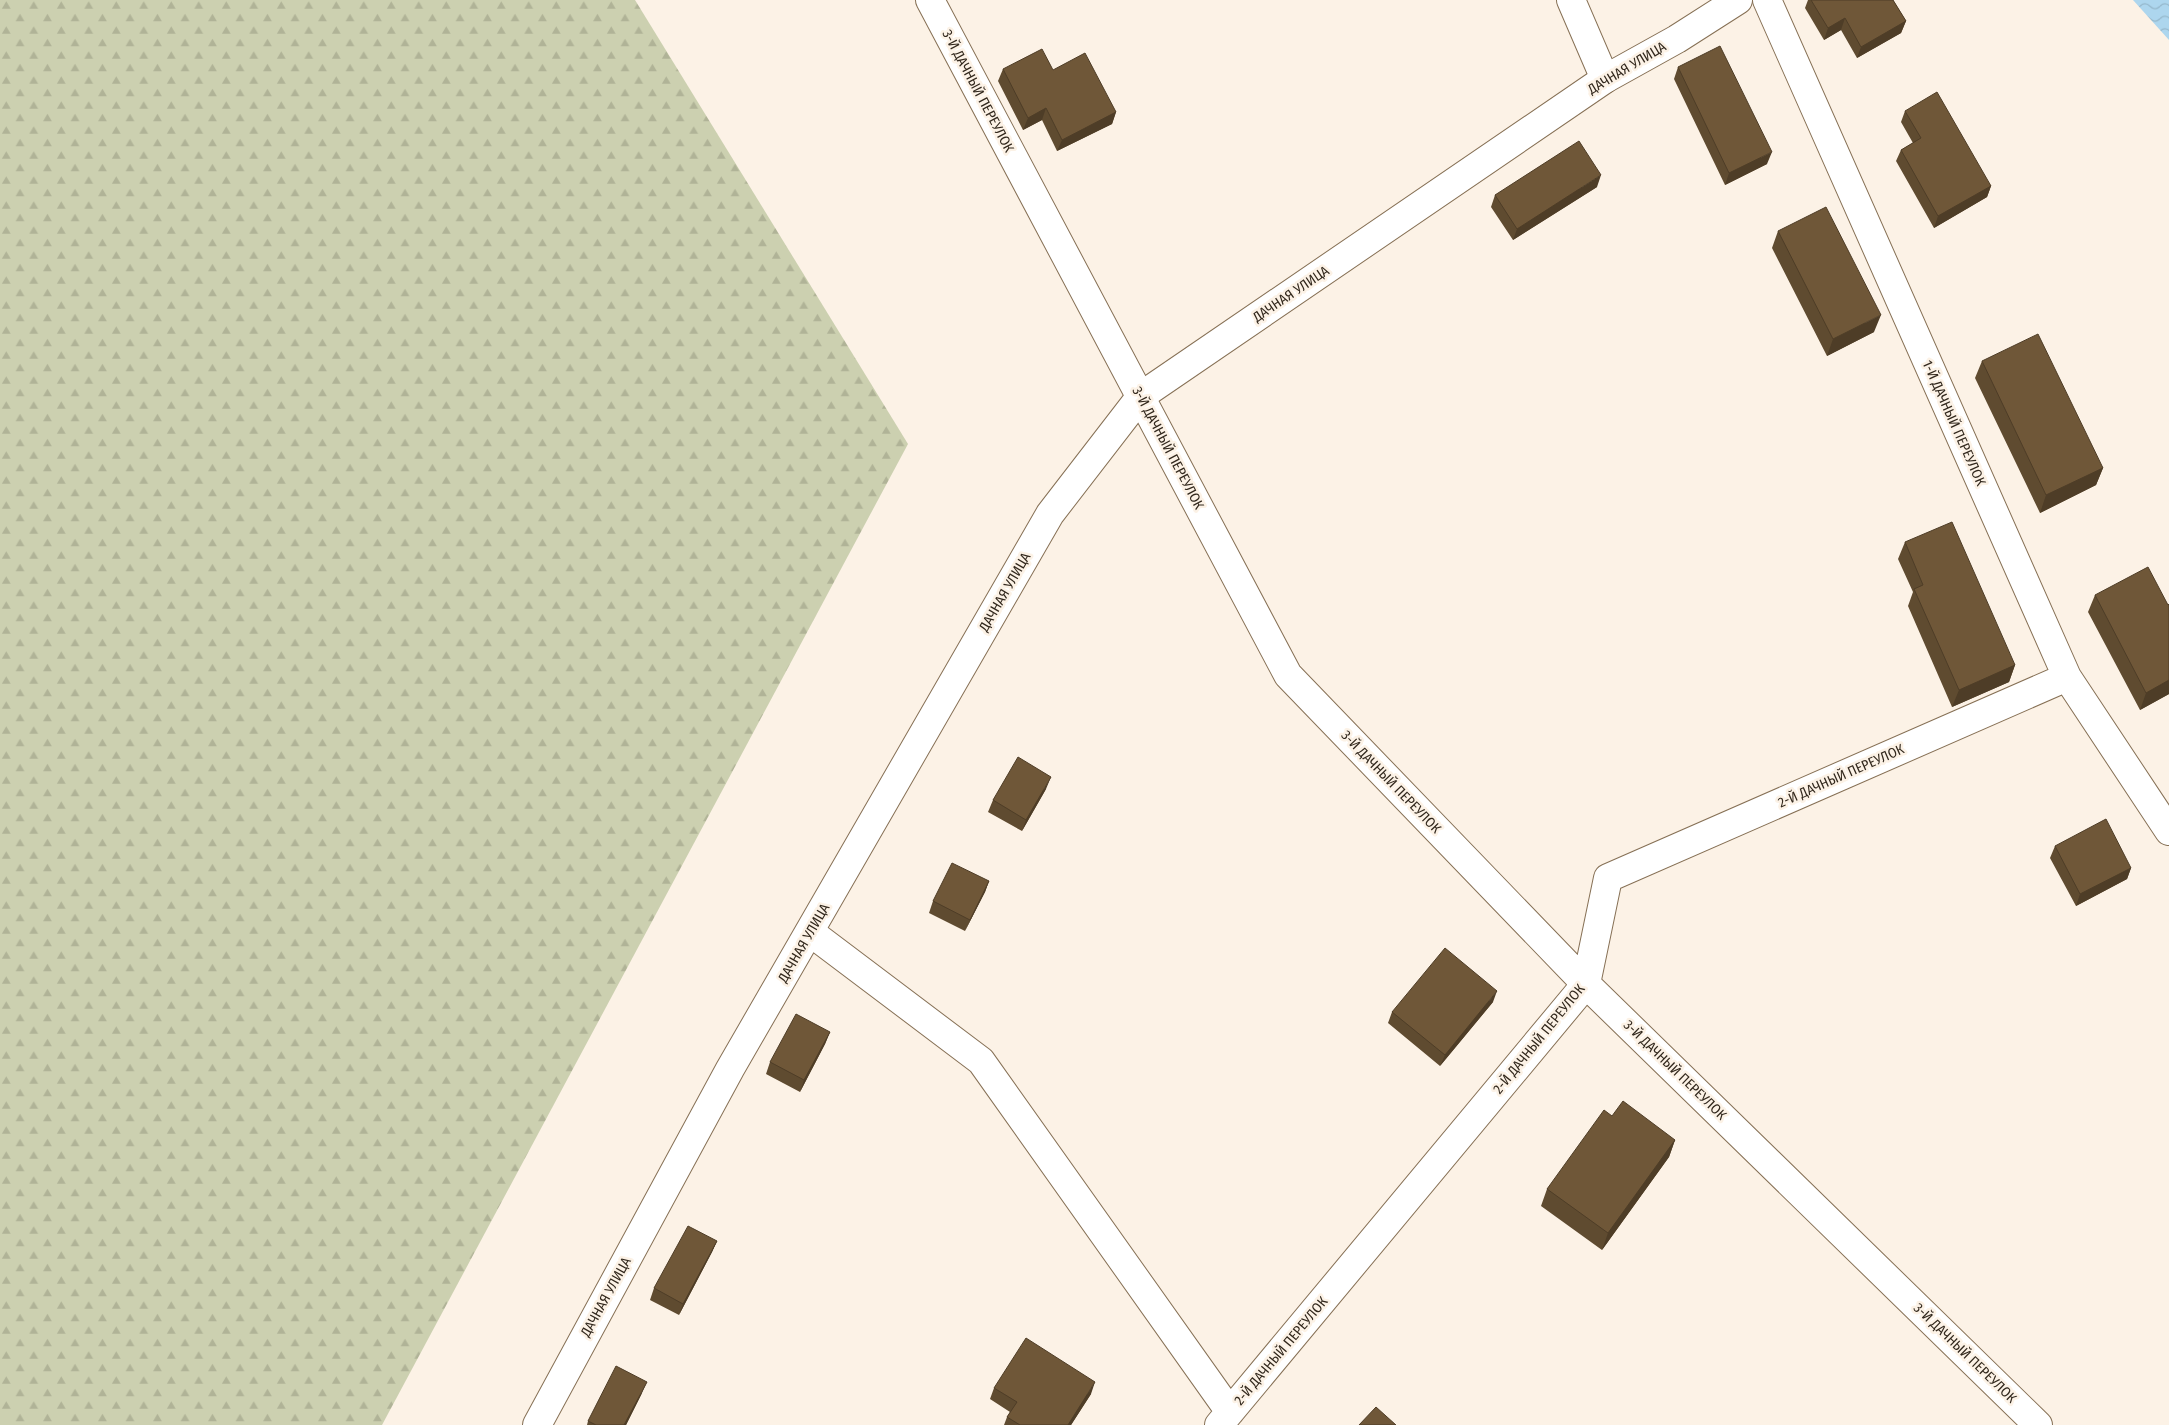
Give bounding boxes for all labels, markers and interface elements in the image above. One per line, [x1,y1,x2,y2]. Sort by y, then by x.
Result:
street label: 3-Й ДАЧНЫЙ ПЕРЕУЛОК [938,27,1018,156]
street label: ДАЧНАЯ УЛИЦА [1584,38,1670,99]
street label: ДАЧНАЯ УЛИЦА [1249,262,1333,326]
street label: 1-Й ДАЧНЫЙ ПЕРЕУЛОК [1919,358,1990,489]
street label: 3-Й ДАЧНЫЙ ПЕРЕУЛОК [1128,384,1208,513]
street label: ДАЧНАЯ УЛИЦА [975,549,1035,635]
street label: 3-Й ДАЧНЫЙ ПЕРЕУЛОК [1338,727,1445,837]
street label: 2-Й ДАЧНЫЙ ПЕРЕУЛОК [1775,740,1907,811]
street label: ДАЧНАЯ УЛИЦА [774,900,834,986]
street label: 2-Й ДАЧНЫЙ ПЕРЕУЛОК [1490,980,1589,1097]
street label: 3-Й ДАЧНЫЙ ПЕРЕУЛОК [1620,1017,1730,1124]
street label: ДАЧНАЯ УЛИЦА [577,1254,635,1341]
street label: 2-Й ДАЧНЫЙ ПЕРЕУЛОК [1231,1293,1332,1409]
street label: 3-Й ДАЧНЫЙ ПЕРЕУЛОК [1910,1300,2020,1407]

